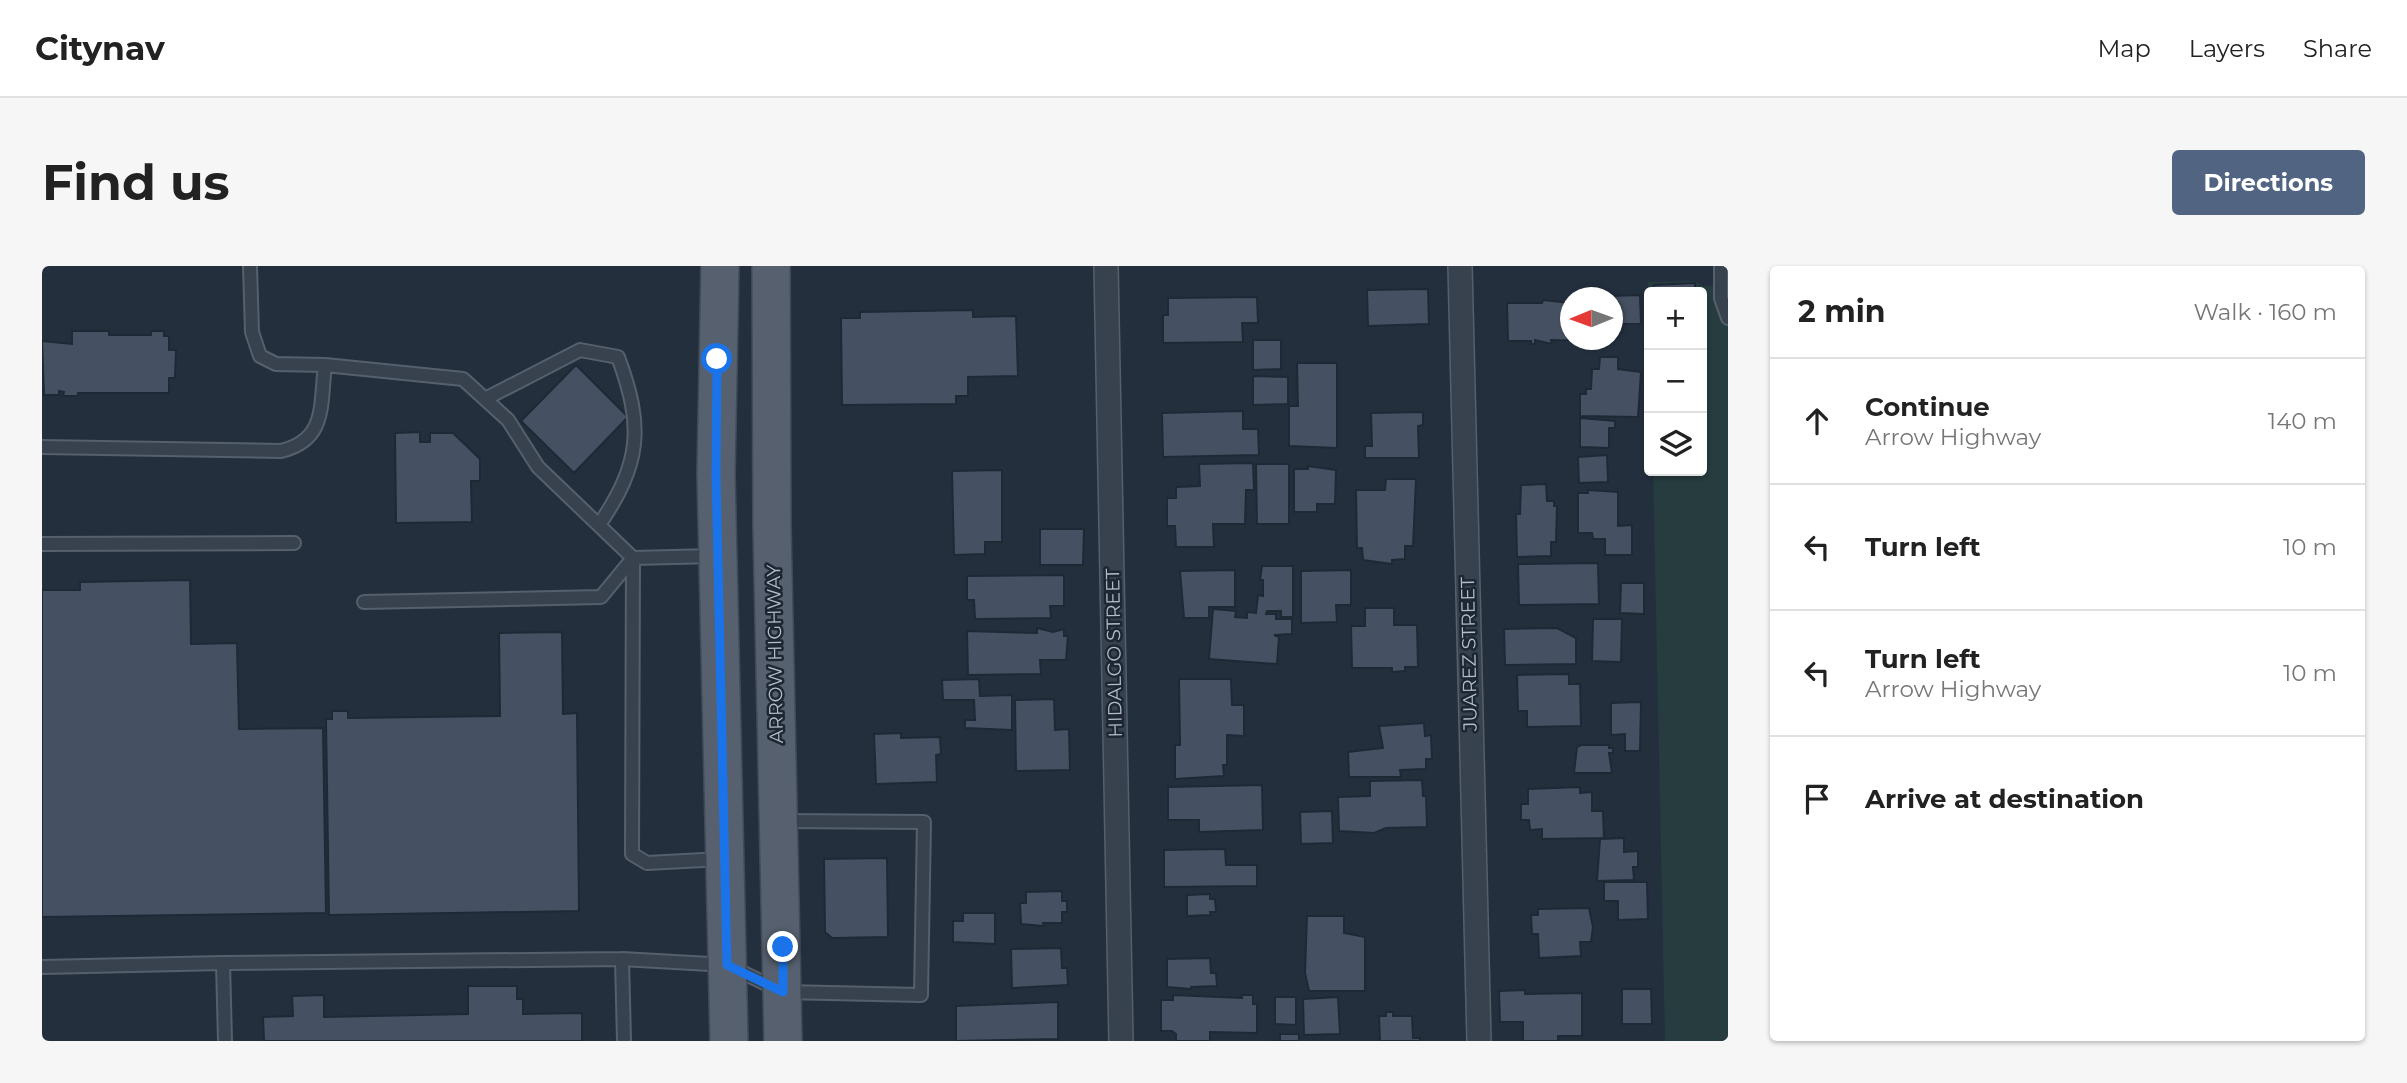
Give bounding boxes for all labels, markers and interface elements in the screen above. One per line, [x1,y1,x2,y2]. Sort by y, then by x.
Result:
text: Citynav [35,28,165,68]
text: Map [2097,34,2151,63]
text: Layers [2189,34,2265,63]
text: Share [2303,34,2372,63]
button: Directions [2172,150,2365,215]
text: Find us [42,153,230,212]
north arrow [1560,287,1623,350]
map controls [1644,287,1707,476]
button: + [1644,287,1707,350]
text: 2 min [1798,293,1885,330]
text: Walk · 160 m [2193,298,2337,326]
route start [701,343,732,374]
button: − [1644,350,1707,413]
text: Continue [1865,391,1990,423]
icon: ahead [1798,402,1836,440]
text: 140 m [2268,407,2337,435]
button: layers [1644,413,1707,476]
text: Arrow Highway [1865,423,2041,451]
icon: left [1798,528,1836,566]
text: Turn left [1865,531,1981,563]
text: 10 m [2283,533,2337,561]
street label: ARROW HIGHWAY [762,563,788,744]
street label: HIDALGO STREET [1101,568,1127,738]
street label: JUAREZ STREET [1456,577,1482,732]
text: Turn left [1865,643,1981,675]
icon: left [1798,654,1836,692]
text: 10 m [2283,659,2337,687]
text: Arrow Highway [1865,675,2041,703]
icon: arrive [1798,780,1836,818]
text: Arrive at destination [1865,783,2144,815]
route end [767,931,798,962]

